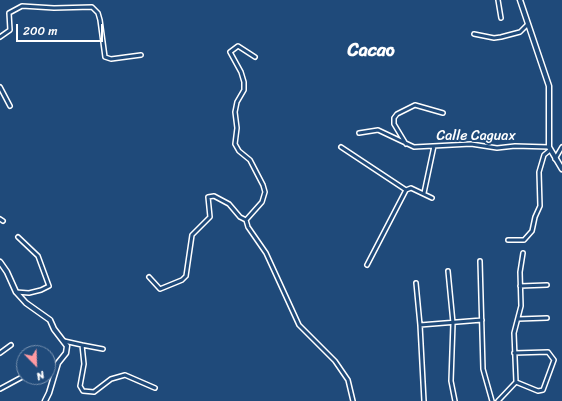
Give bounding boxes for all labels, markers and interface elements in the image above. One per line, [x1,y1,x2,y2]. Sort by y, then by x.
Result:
scale bar [18,16,105,42]
text: 200 m [23,20,57,42]
district label: Cacao [347,40,395,62]
street label: Calle Caguax [436,128,516,144]
north arrow [16,345,56,385]
text: N [33,365,48,386]

